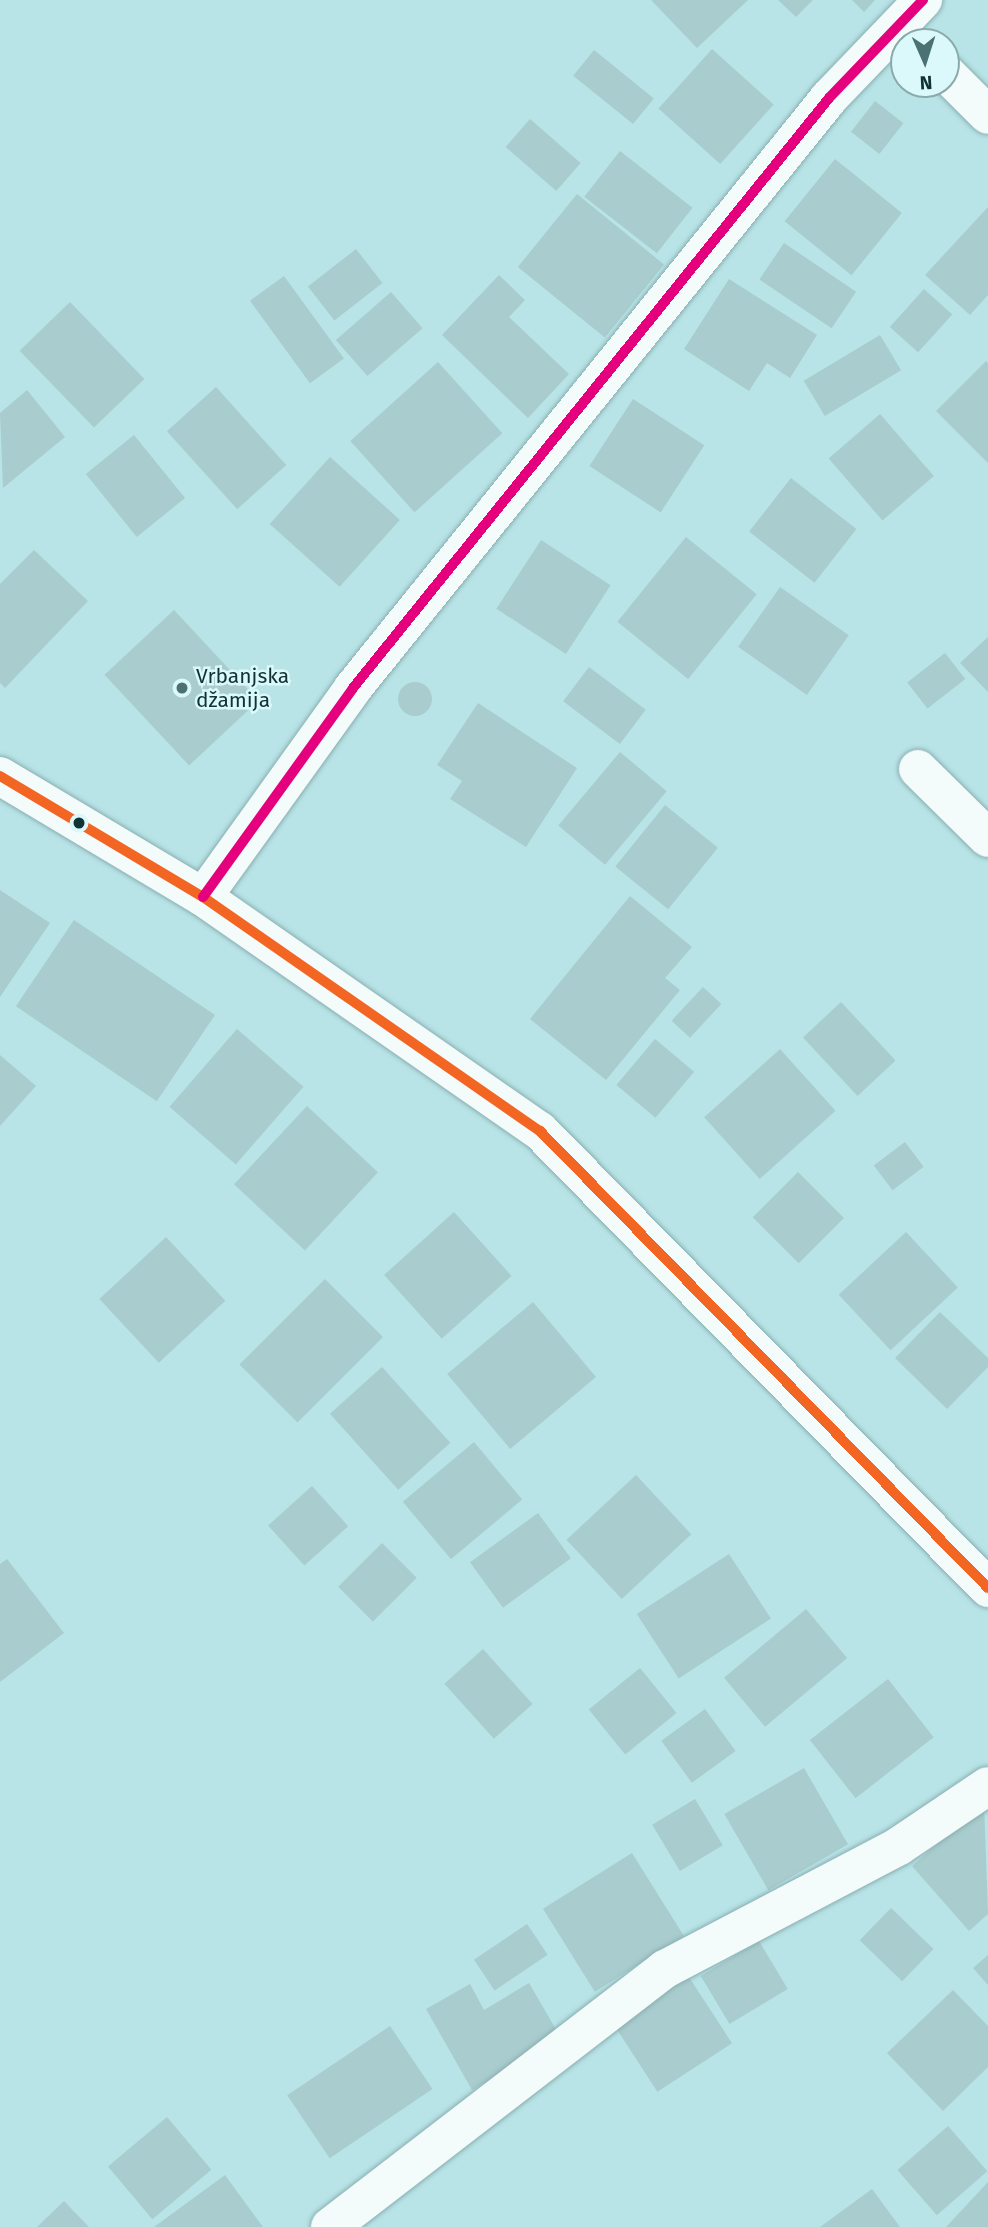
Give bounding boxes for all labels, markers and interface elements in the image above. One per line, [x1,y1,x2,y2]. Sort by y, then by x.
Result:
north arrow [890,28,960,98]
text: N [919,71,933,94]
place label: Vrbanjska džamija [196,663,289,713]
marker: Vrbanjska džamija [174,680,190,696]
unlabelled marker [72,816,86,830]

